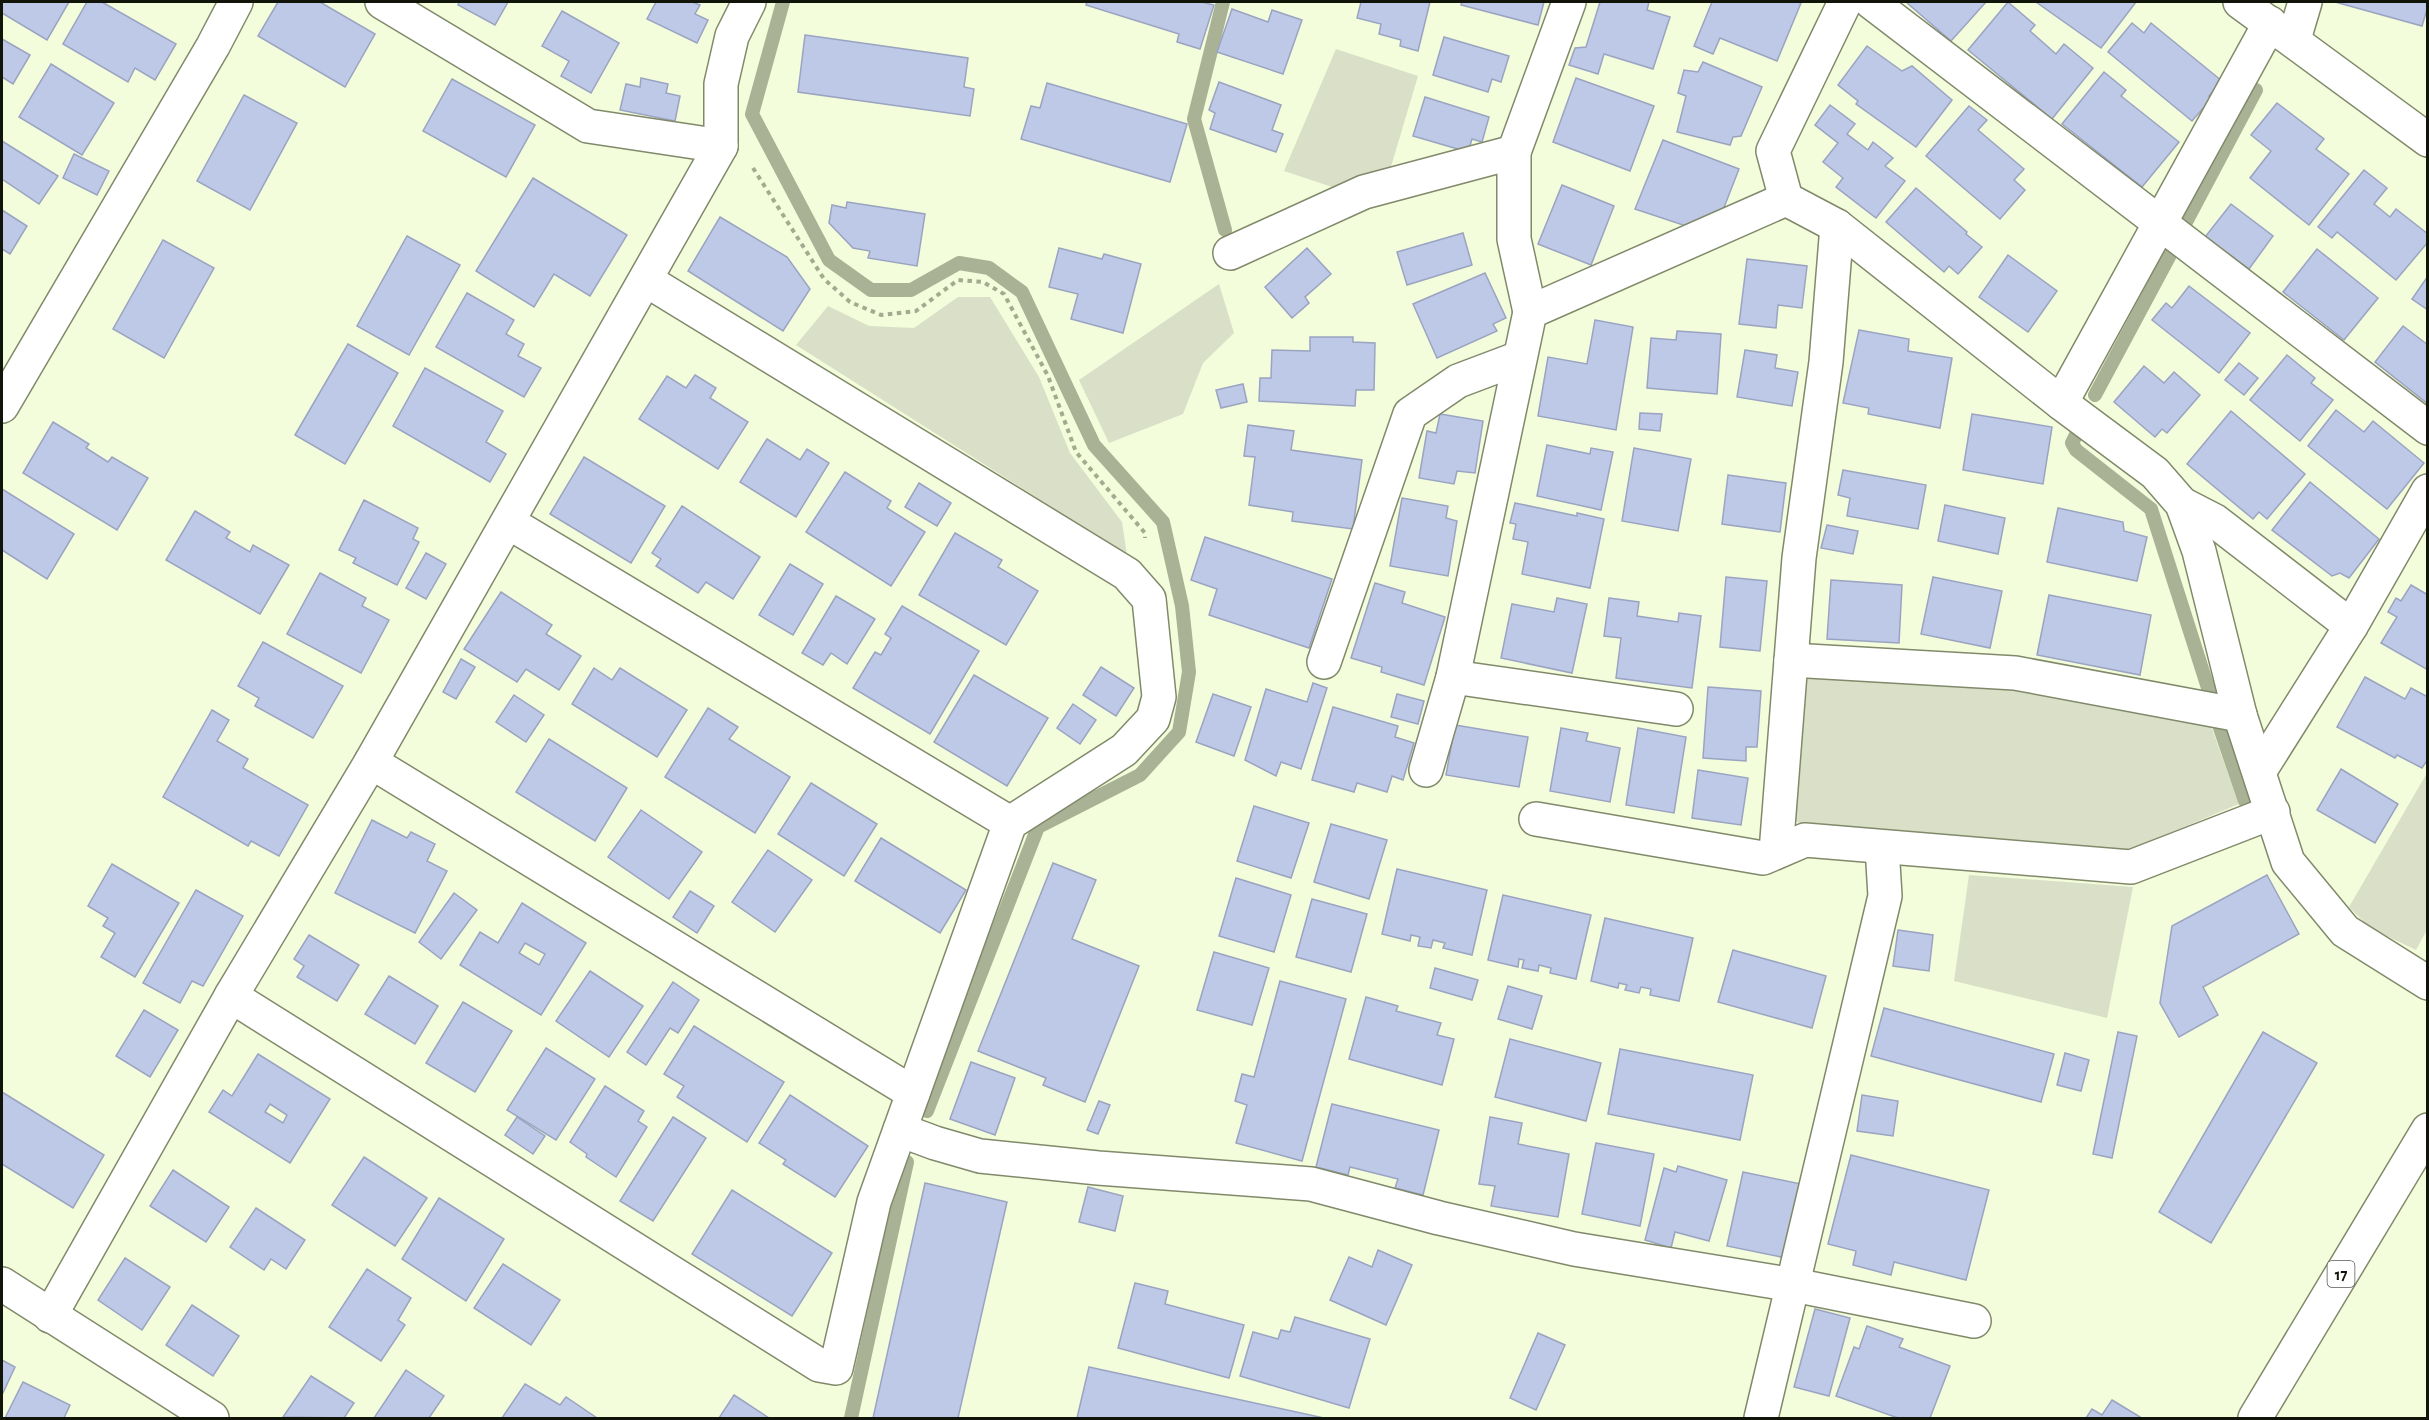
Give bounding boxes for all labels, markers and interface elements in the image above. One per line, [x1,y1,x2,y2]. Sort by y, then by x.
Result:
road number: 17 [2328,1261,2354,1287]

